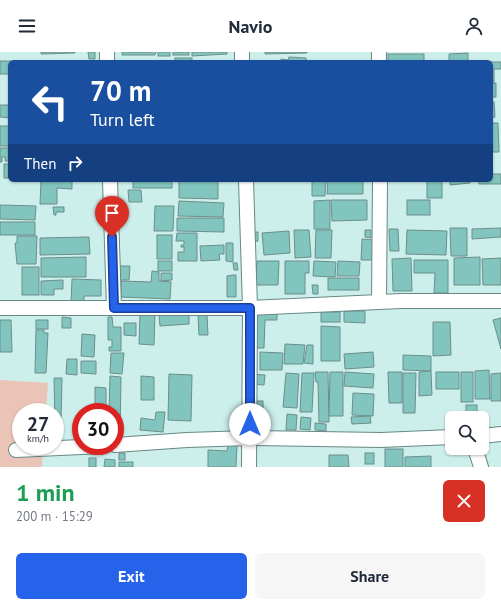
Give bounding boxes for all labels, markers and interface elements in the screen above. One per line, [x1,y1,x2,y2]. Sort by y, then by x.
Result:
icon: menu [16,15,38,37]
text: Navio [229,15,272,38]
icon: person [463,15,485,37]
text: 70 m [90,72,151,109]
icon: left [24,76,76,128]
text: Turn left [90,108,155,131]
icon: right [64,152,86,174]
text: Then [24,154,56,173]
pin [95,196,129,237]
icon: arrive [101,202,123,224]
speed limit sign: 30 [72,403,124,455]
position arrow [229,403,271,445]
text: 27 [27,411,49,437]
map controls [445,411,489,455]
button: search [445,411,489,455]
text: km/h [27,432,49,445]
text: 1 min [16,477,75,508]
button: close [443,480,485,522]
text: 200 m · 15:29 [16,508,93,525]
button: Exit [16,553,247,599]
button: Share [255,553,485,599]

